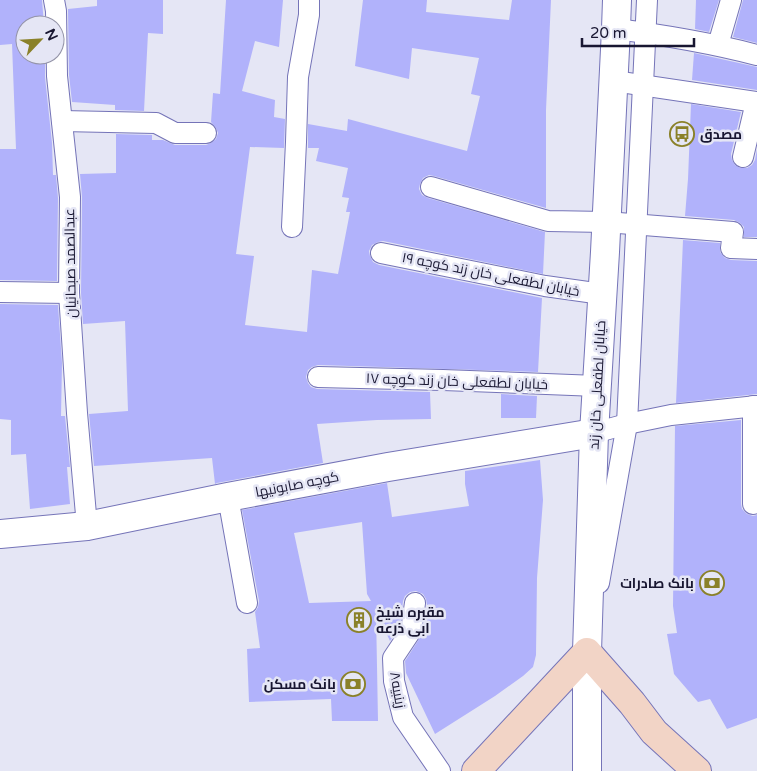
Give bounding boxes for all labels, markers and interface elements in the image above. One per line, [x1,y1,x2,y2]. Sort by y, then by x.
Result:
north arrow [15,15,65,65]
scale bar [582,15,694,47]
text: 20 m [590,24,627,42]
text: N [41,26,61,43]
bus stop icon: مصدق [669,121,695,147]
place label: مصدق [700,126,742,143]
street label: عبدالصمد صبحانیان [61,208,80,318]
street label: خیابان لطفعلی خان زند کوچه ۱۹ [400,249,581,301]
street label: خیابان لطفعلی خان زند [586,320,609,450]
street label: خیابان لطفعلی خان زند کوچه ۱۷ [366,370,548,394]
street label: کوچه صابونیها [254,468,341,502]
bank icon: بانک صادرات [699,570,725,596]
place label: بانک صادرات [620,575,694,592]
place label: مقبره شیخ ابی ذرعه [376,604,445,637]
building icon: مقبره شیخ ابی ذرعه [346,607,372,633]
bank icon: بانک مسکن [340,671,366,697]
street label: زینبیه۸ [386,671,409,710]
place label: بانک مسکن [264,676,336,693]

